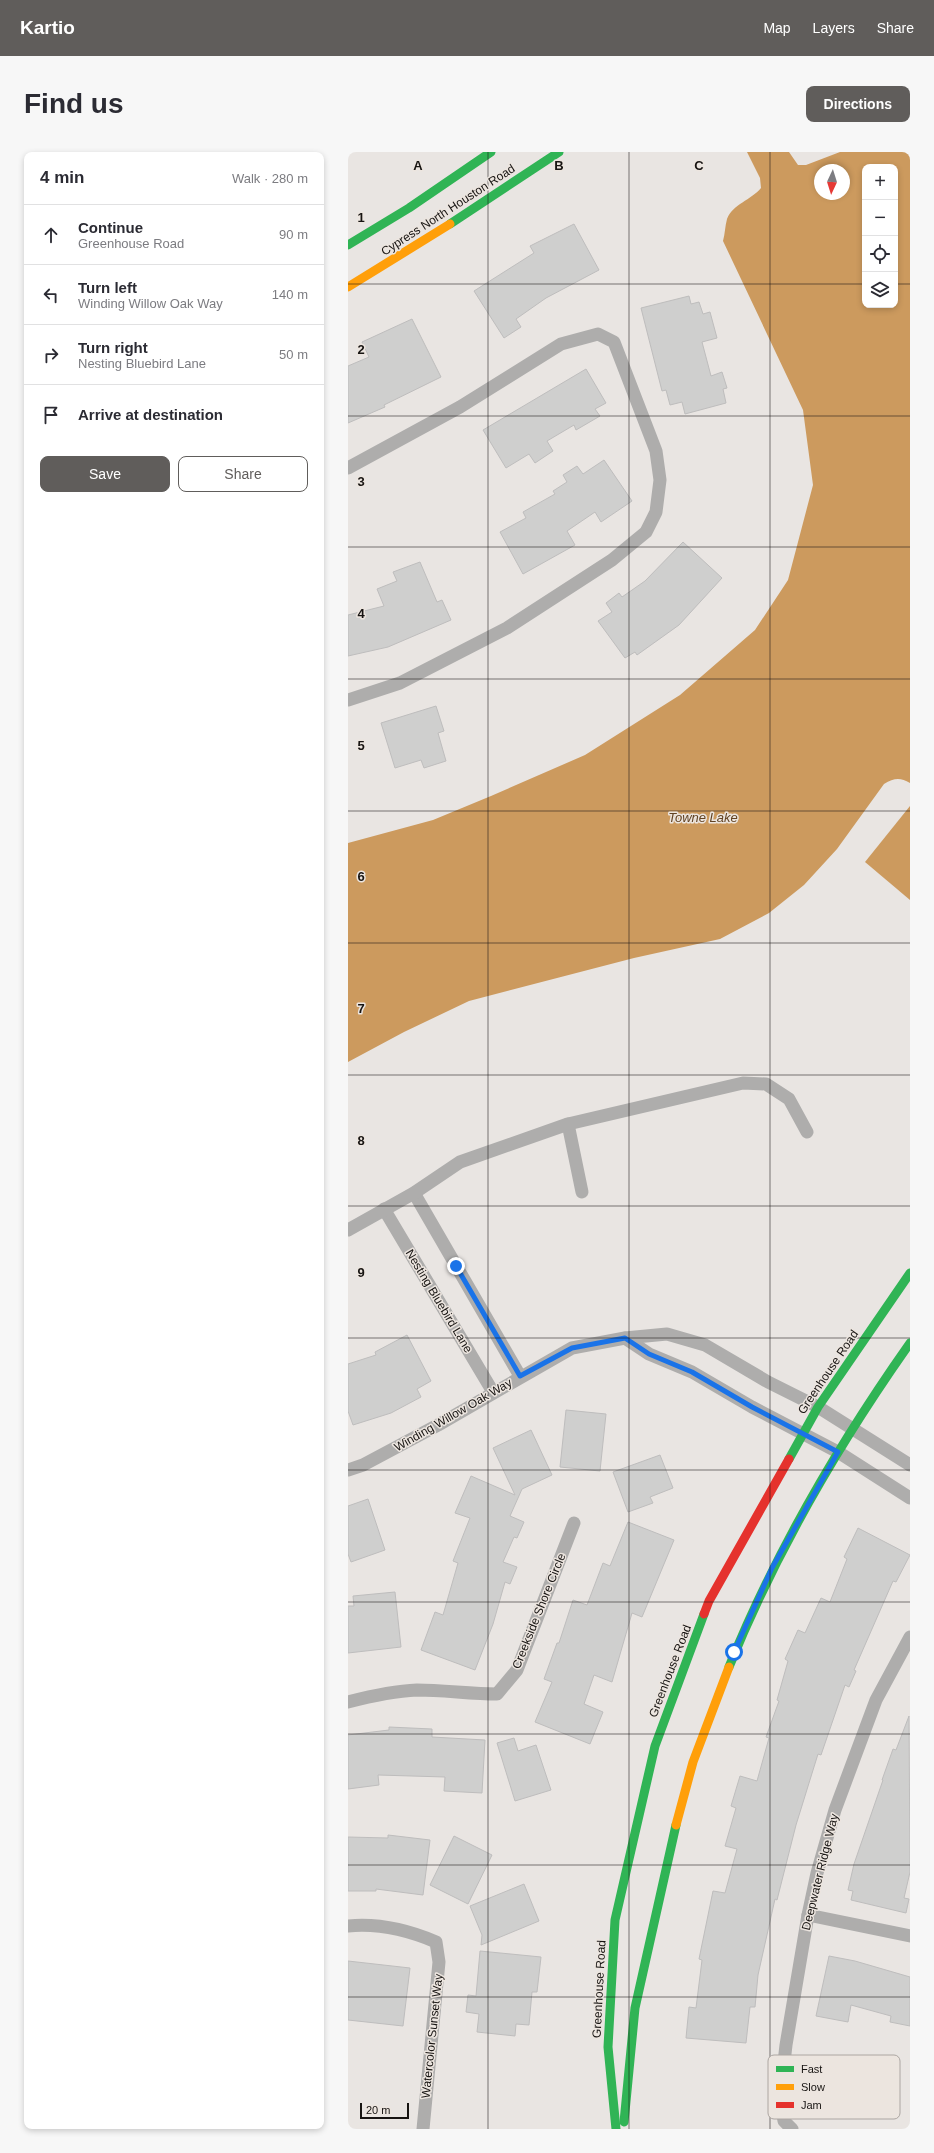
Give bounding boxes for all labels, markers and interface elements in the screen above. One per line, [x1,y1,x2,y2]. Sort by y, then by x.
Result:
text: Kartio [20,17,75,38]
text: Map [763,20,791,36]
text: Layers [813,20,855,36]
text: Share [877,20,914,36]
button: Directions [806,86,910,122]
text: Find us [24,88,124,119]
text: A [413,158,423,173]
text: B [554,158,564,173]
text: C [694,158,704,173]
street label: Cypress North Houston Road [378,161,518,259]
north arrow [814,164,850,200]
map controls [862,164,898,308]
button: + [862,164,898,200]
text: 4 min [40,168,84,187]
text: Walk · 280 m [232,171,308,186]
button: − [862,200,898,236]
text: 1 [357,210,365,225]
text: Continue [78,219,143,236]
icon: ahead [40,224,62,246]
text: 90 m [279,227,308,242]
text: Greenhouse Road [78,236,184,251]
button: locate [862,236,898,272]
button: layers [862,272,898,308]
text: Turn left [78,279,137,296]
icon: left [40,284,62,306]
text: 140 m [272,287,308,302]
text: Winding Willow Oak Way [78,296,223,311]
text: Turn right [78,339,148,356]
text: 2 [357,342,365,357]
icon: right [40,344,62,366]
text: 50 m [279,347,308,362]
text: Nesting Bluebird Lane [78,356,206,371]
icon: arrive [40,404,62,426]
text: Arrive at destination [78,406,223,423]
button: Save [40,456,170,492]
button: Share [178,456,308,492]
text: 3 [357,474,365,489]
text: 4 [357,606,365,621]
text: 5 [357,738,365,753]
water label: Towne Lake [668,810,738,825]
text: 6 [357,869,365,884]
text: 7 [357,1001,365,1016]
text: 8 [357,1133,365,1148]
street label: Nesting Bluebird Lane [403,1247,476,1355]
route end [447,1257,465,1275]
text: 9 [357,1265,365,1280]
street label: Greenhouse Road [795,1327,861,1417]
street label: Winding Willow Oak Way [392,1376,514,1454]
street label: Creekside Shore Circle [509,1551,569,1671]
street label: Greenhouse Road [646,1623,694,1719]
route start [725,1643,743,1661]
street label: Deepwater Ridge Way [799,1812,841,1932]
street label: Greenhouse Road [589,1940,609,2038]
street label: Watercolor Sunset Way [418,1973,446,2099]
legend [768,2055,900,2119]
text: Fast [801,2063,822,2075]
text: Slow [801,2081,825,2093]
text: Jam [801,2099,822,2111]
scale bar [360,2101,409,2120]
text: 20 m [366,2104,390,2116]

